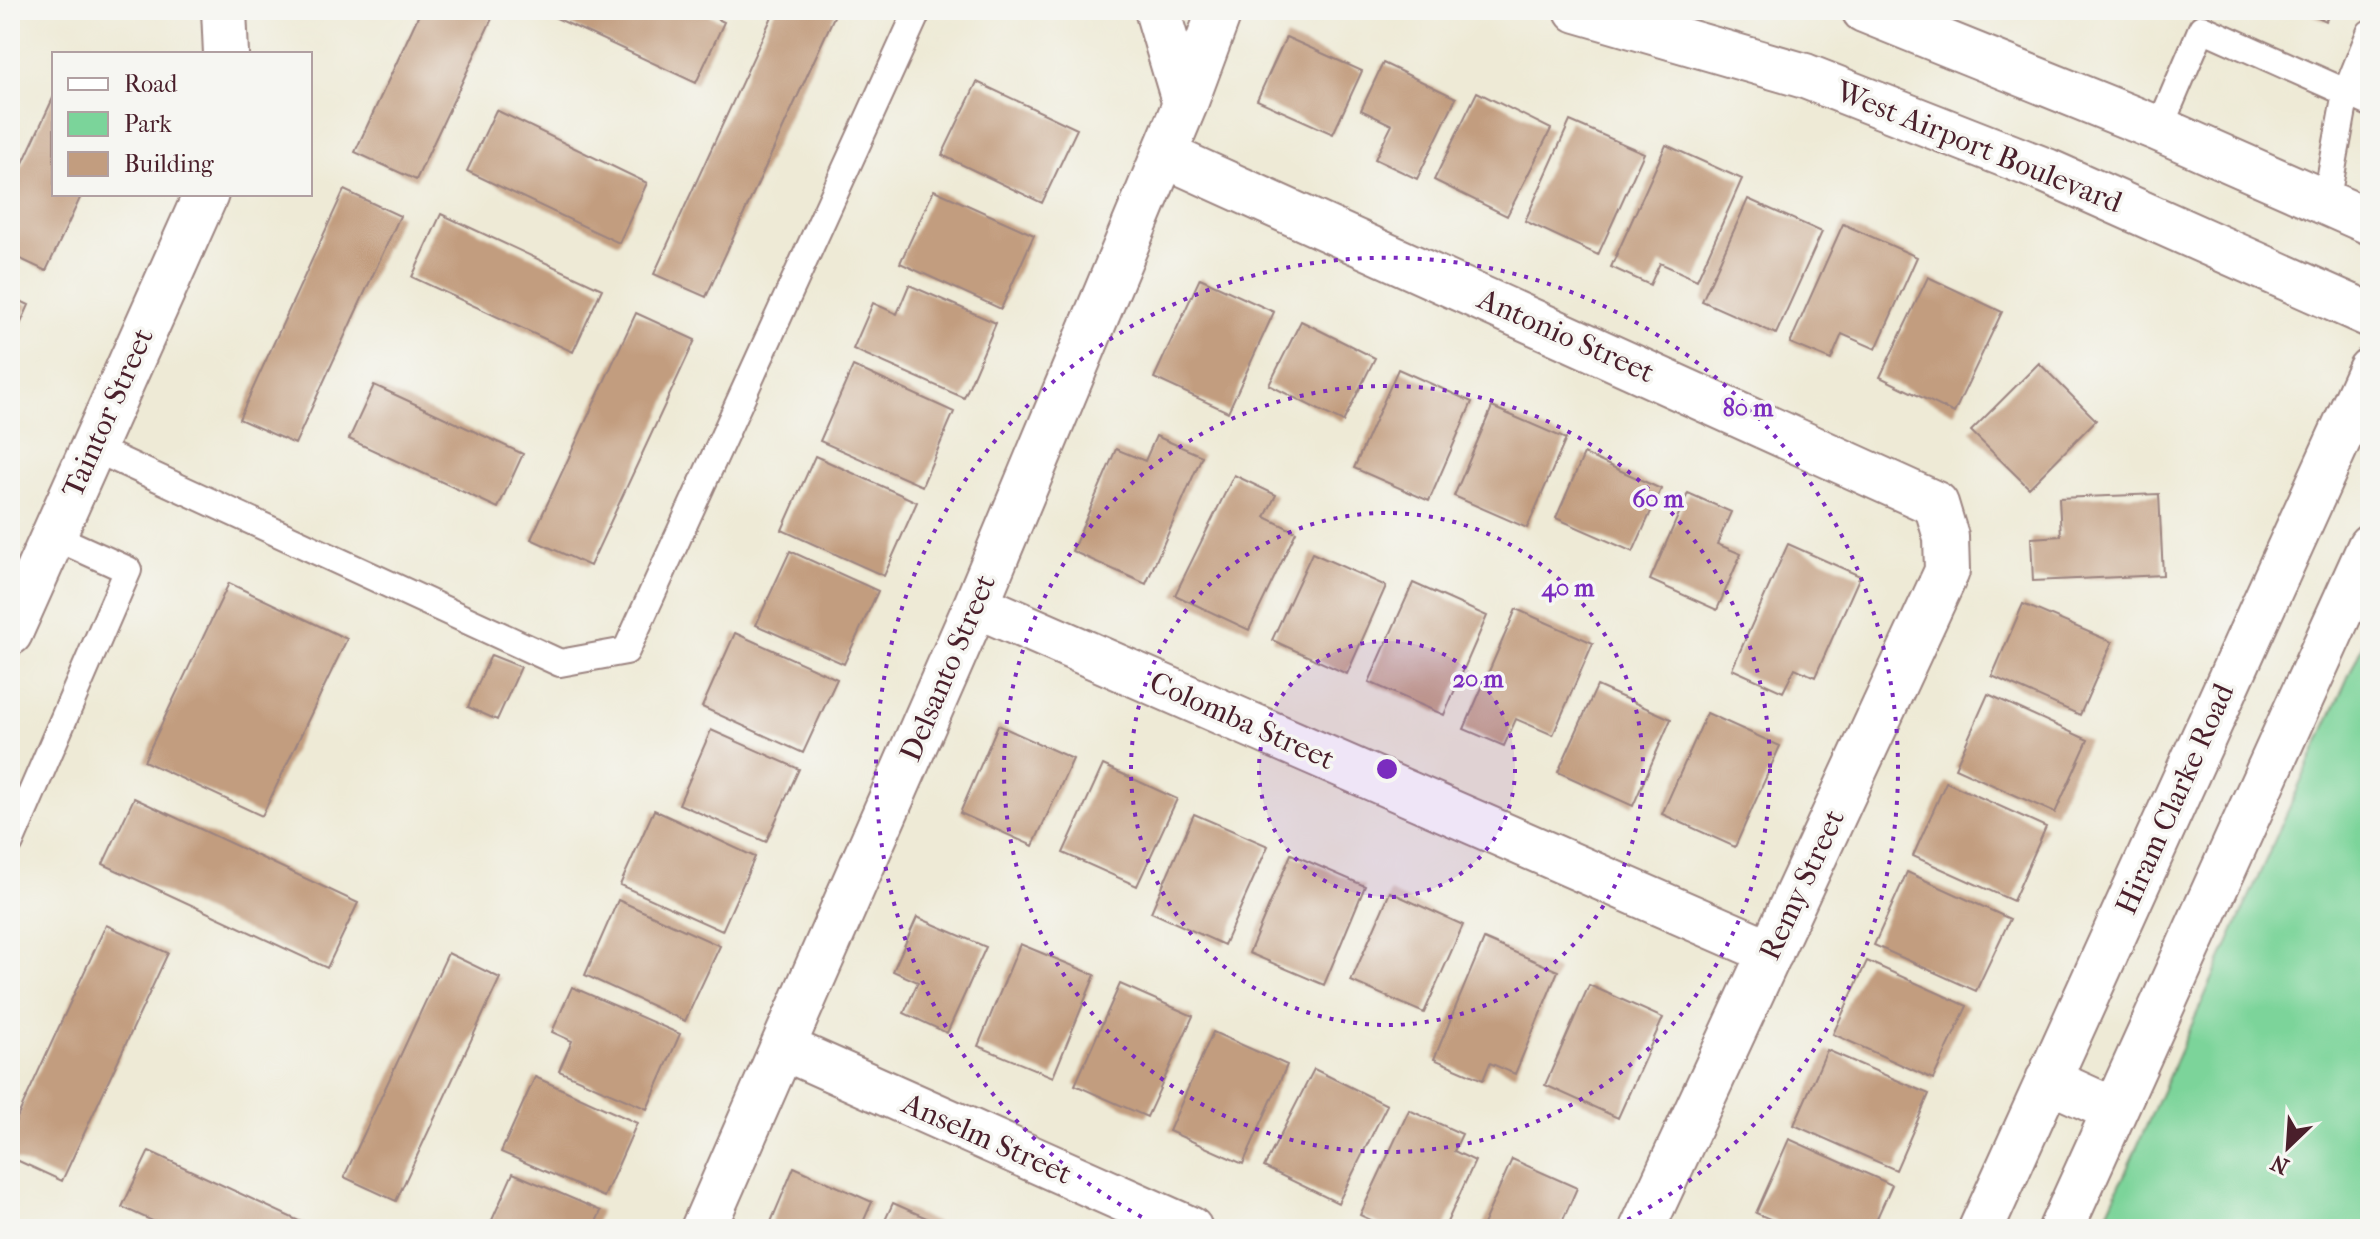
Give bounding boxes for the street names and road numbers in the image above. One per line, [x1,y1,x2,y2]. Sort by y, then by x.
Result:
street label: West Airport Boulevard [1830,73,2128,221]
street label: Antonio Street [1472,281,1660,391]
street label: Taintor Street [55,323,161,503]
street label: Delsanto Street [893,569,1003,767]
street label: Colomba Street [1144,665,1340,777]
street label: Hiram Clarke Road [2108,678,2242,920]
street label: Remy Street [1752,804,1852,966]
street label: Anselm Street [896,1086,1077,1192]

